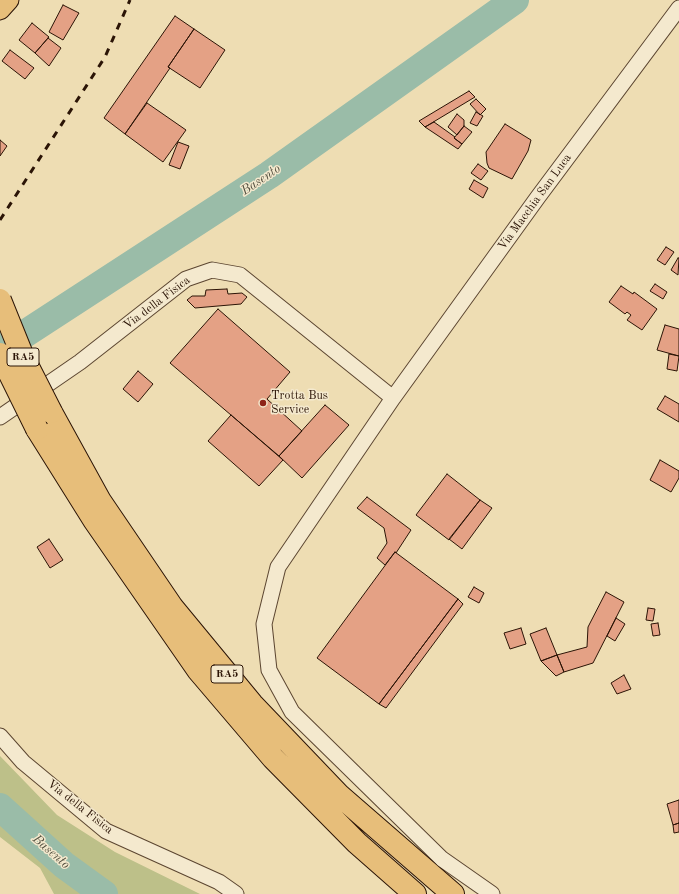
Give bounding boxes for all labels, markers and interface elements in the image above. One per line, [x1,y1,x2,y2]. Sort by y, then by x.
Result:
street label: Via Macchia San Luca [495,151,575,253]
water label: Basento [238,161,284,199]
street label: Via della Fisica [121,273,193,333]
road number: RA5 [7,348,39,366]
place label: Trotta Bus Service [271,389,328,417]
marker: Trotta Bus Service [258,398,268,408]
road number: RA5 [211,665,243,683]
street label: Via della Fisica [44,777,116,837]
water label: Basento [29,832,73,872]

